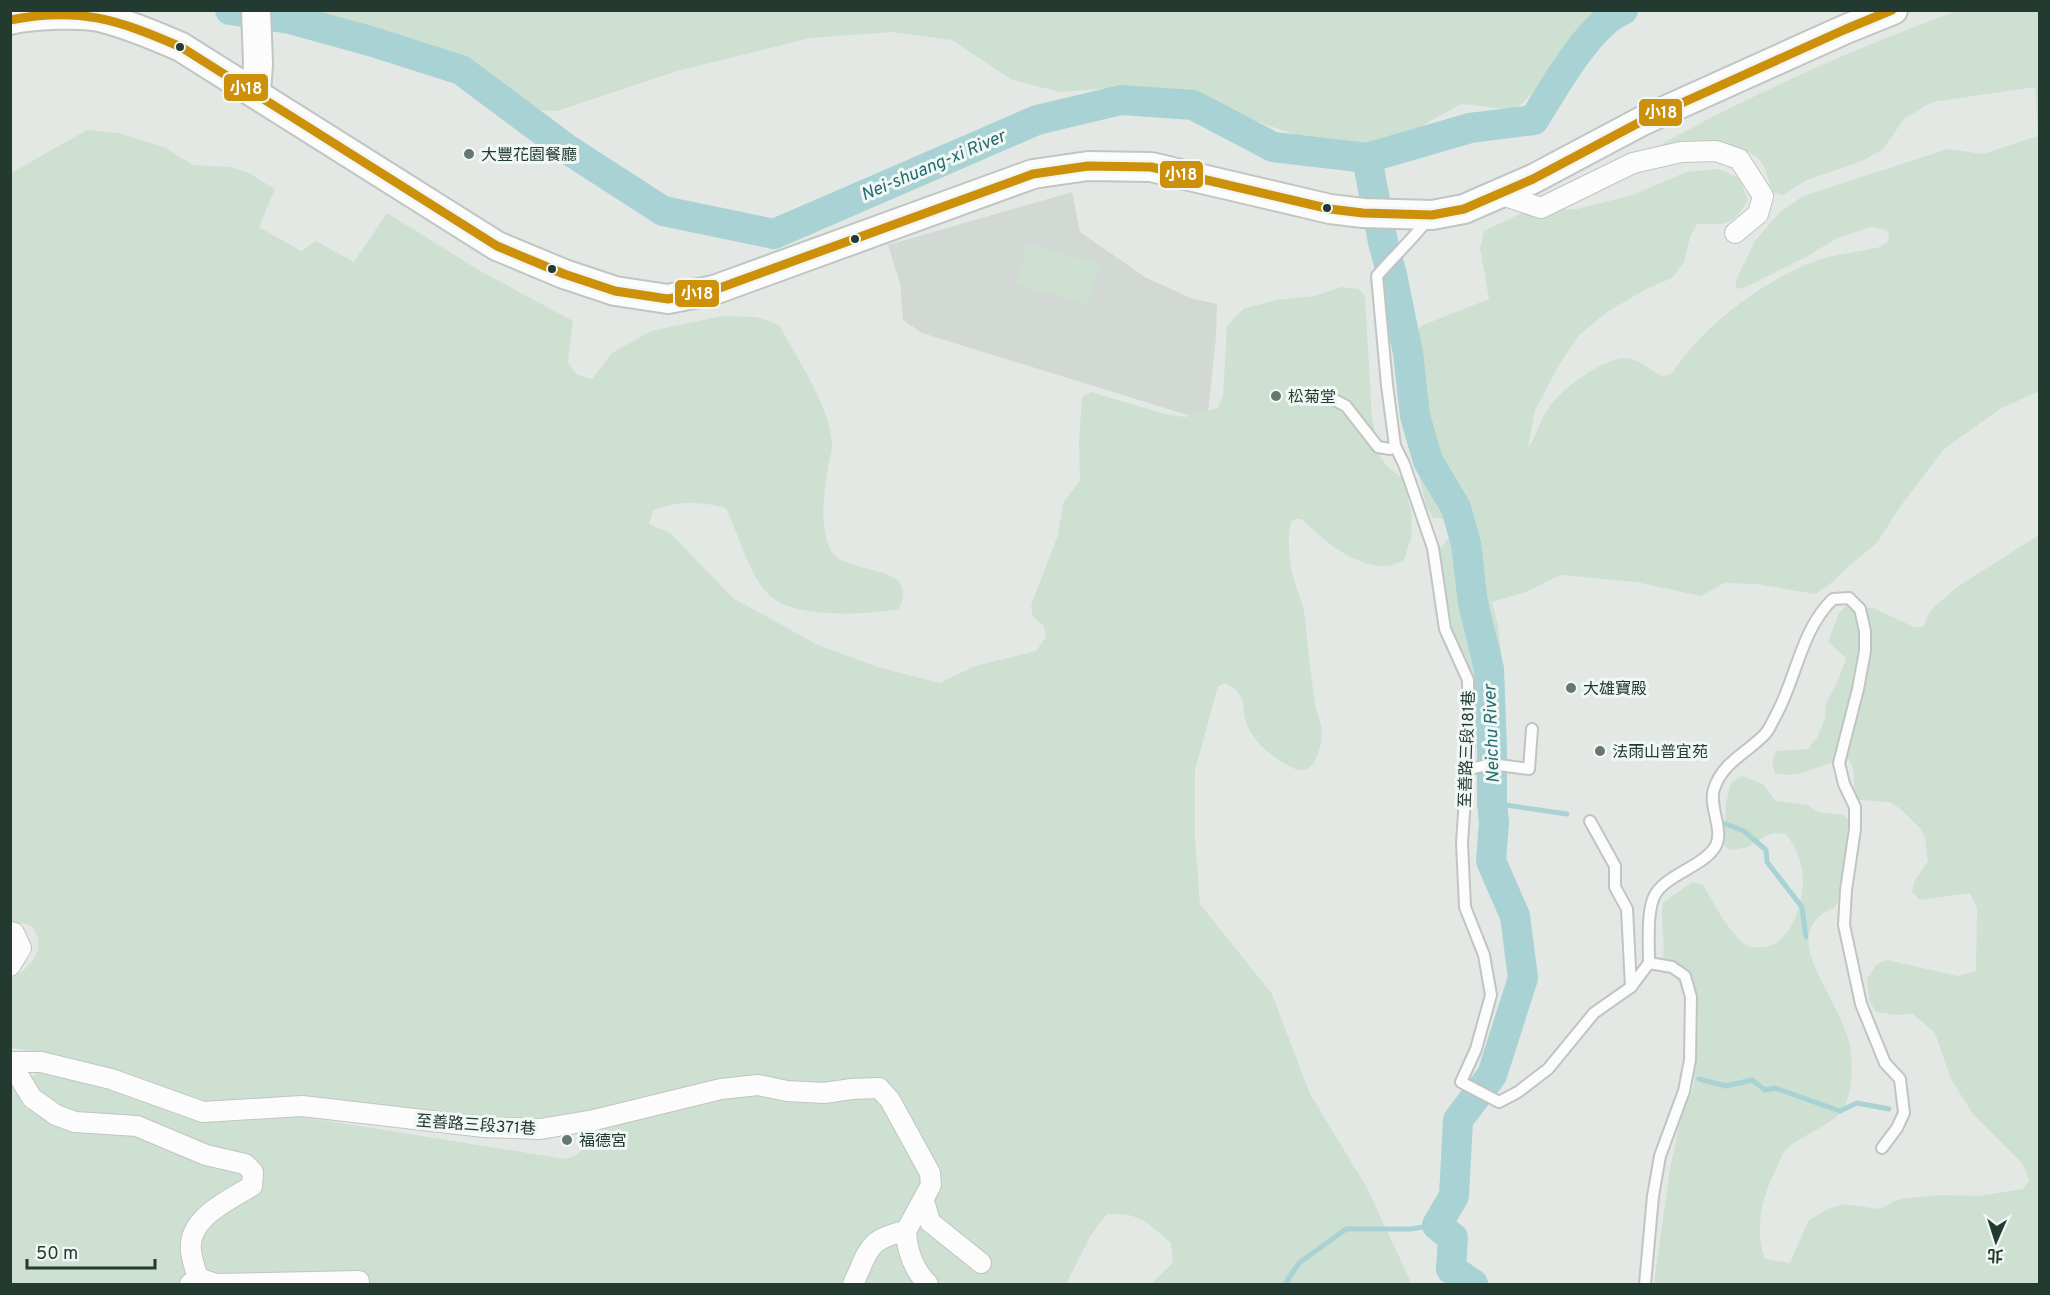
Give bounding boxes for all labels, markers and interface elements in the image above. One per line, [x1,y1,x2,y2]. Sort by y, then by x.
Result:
unlabelled marker [174,41,186,53]
line badge: 小18 [223,73,269,102]
text: 小18 [230,80,262,100]
line badge: 小18 [1638,98,1683,127]
text: 小18 [1645,104,1677,124]
water label: Nei-shuang-xi River [858,125,1011,207]
place label: 大豐花園餐廳 [481,146,577,166]
marker: 大豐花園餐廳 [462,147,476,161]
line badge: 小18 [1159,160,1204,189]
text: 小18 [1165,166,1197,186]
unlabelled marker [1321,202,1333,214]
unlabelled marker [849,233,861,245]
unlabelled marker [546,263,558,275]
line badge: 小18 [674,279,720,308]
text: 小18 [681,285,713,305]
place label: 松菊堂 [1288,388,1336,408]
marker: 松菊堂 [1269,389,1283,403]
place label: 大雄寶殿 [1583,679,1647,700]
marker: 大雄寶殿 [1564,681,1578,695]
water label: Neichu River [1479,682,1506,784]
street label: 至善路三段181巷 [1456,690,1480,808]
place label: 法雨山普宜苑 [1612,743,1708,763]
marker: 法雨山普宜苑 [1593,744,1607,758]
street label: 至善路三段371巷 [415,1112,536,1140]
place label: 福德宮 [579,1132,627,1152]
marker: 福德宮 [560,1133,574,1147]
north arrow [1966,1211,2026,1271]
scale bar [27,1232,154,1270]
text: 50 m [36,1243,78,1266]
text: 北 [1987,1244,2004,1264]

